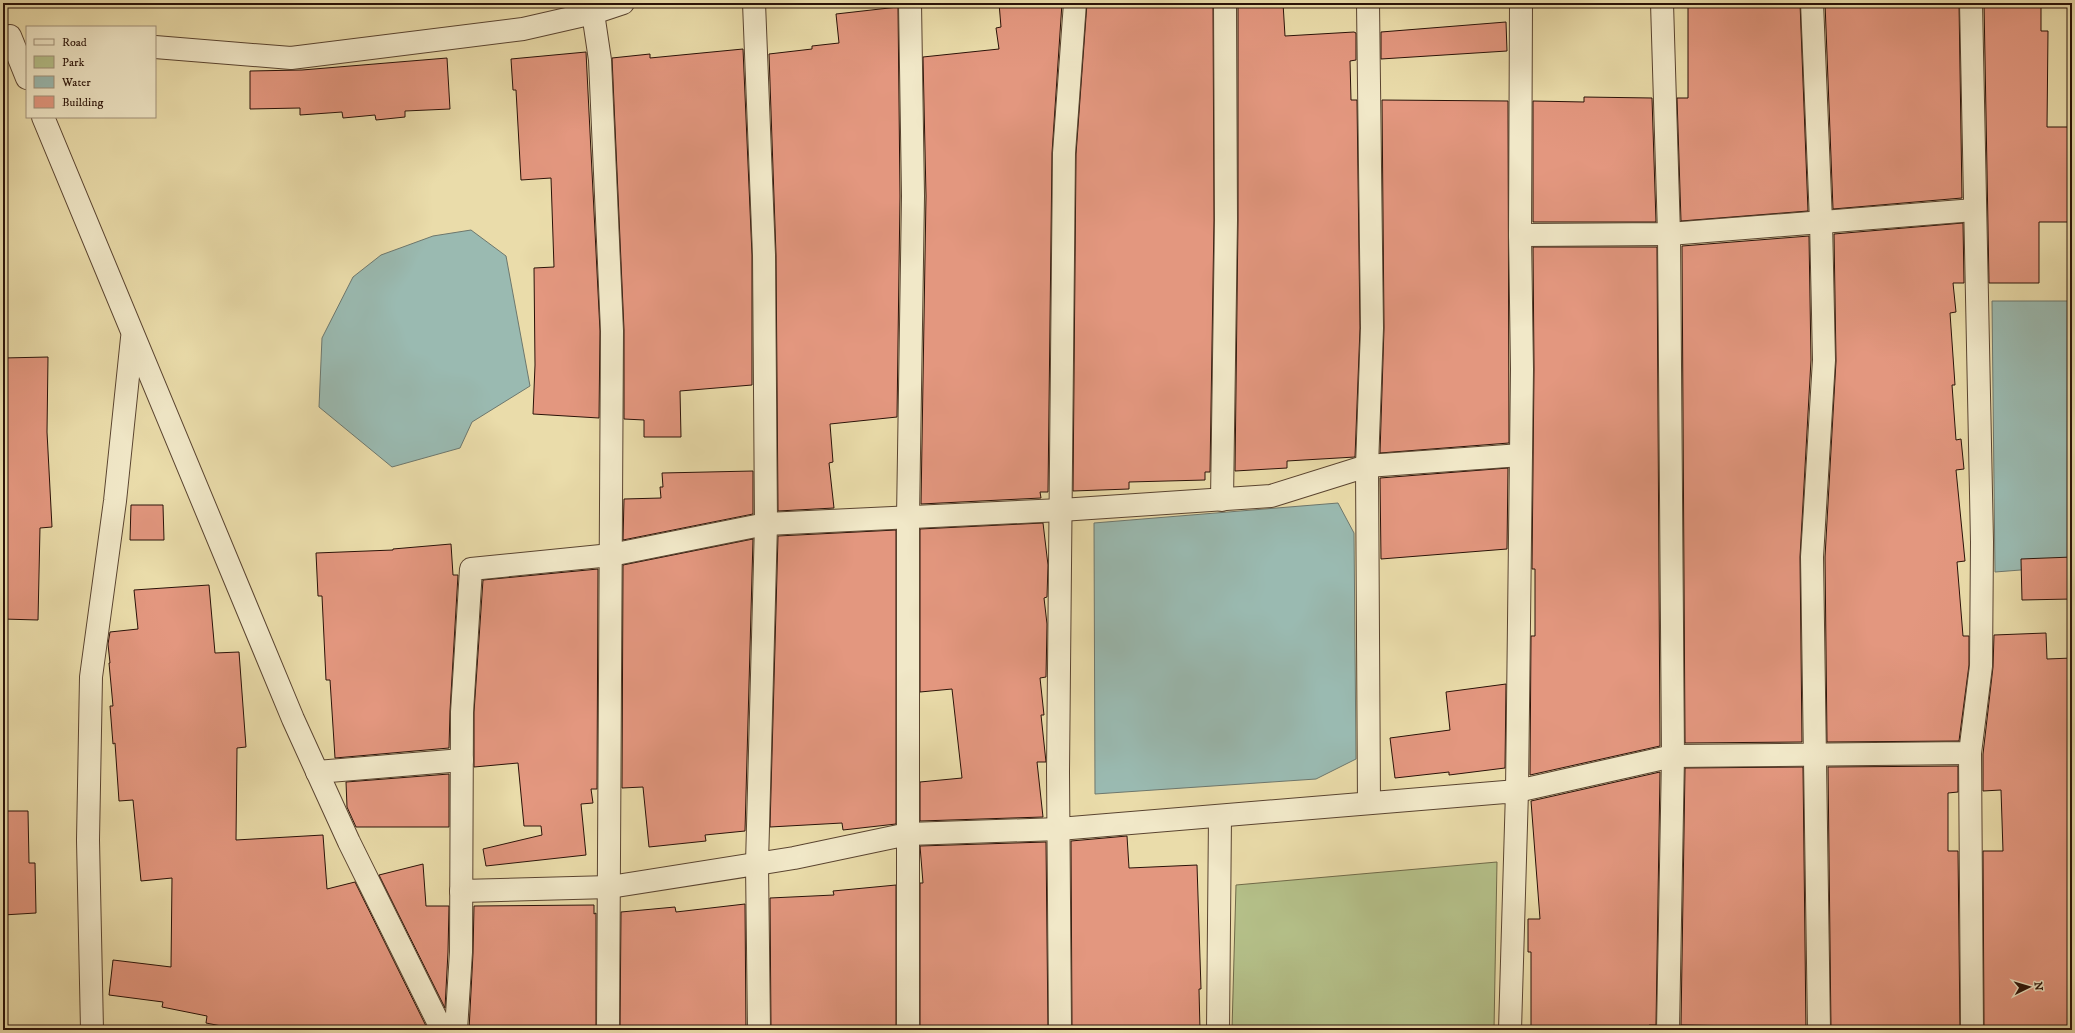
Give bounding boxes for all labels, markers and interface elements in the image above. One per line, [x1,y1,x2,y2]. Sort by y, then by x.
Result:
legend [26,26,156,118]
text: Road [62,35,87,50]
text: Park [62,55,84,70]
text: Water [61,75,91,90]
text: Building [62,95,103,110]
north arrow [2009,967,2049,1007]
text: N [2031,981,2045,991]

